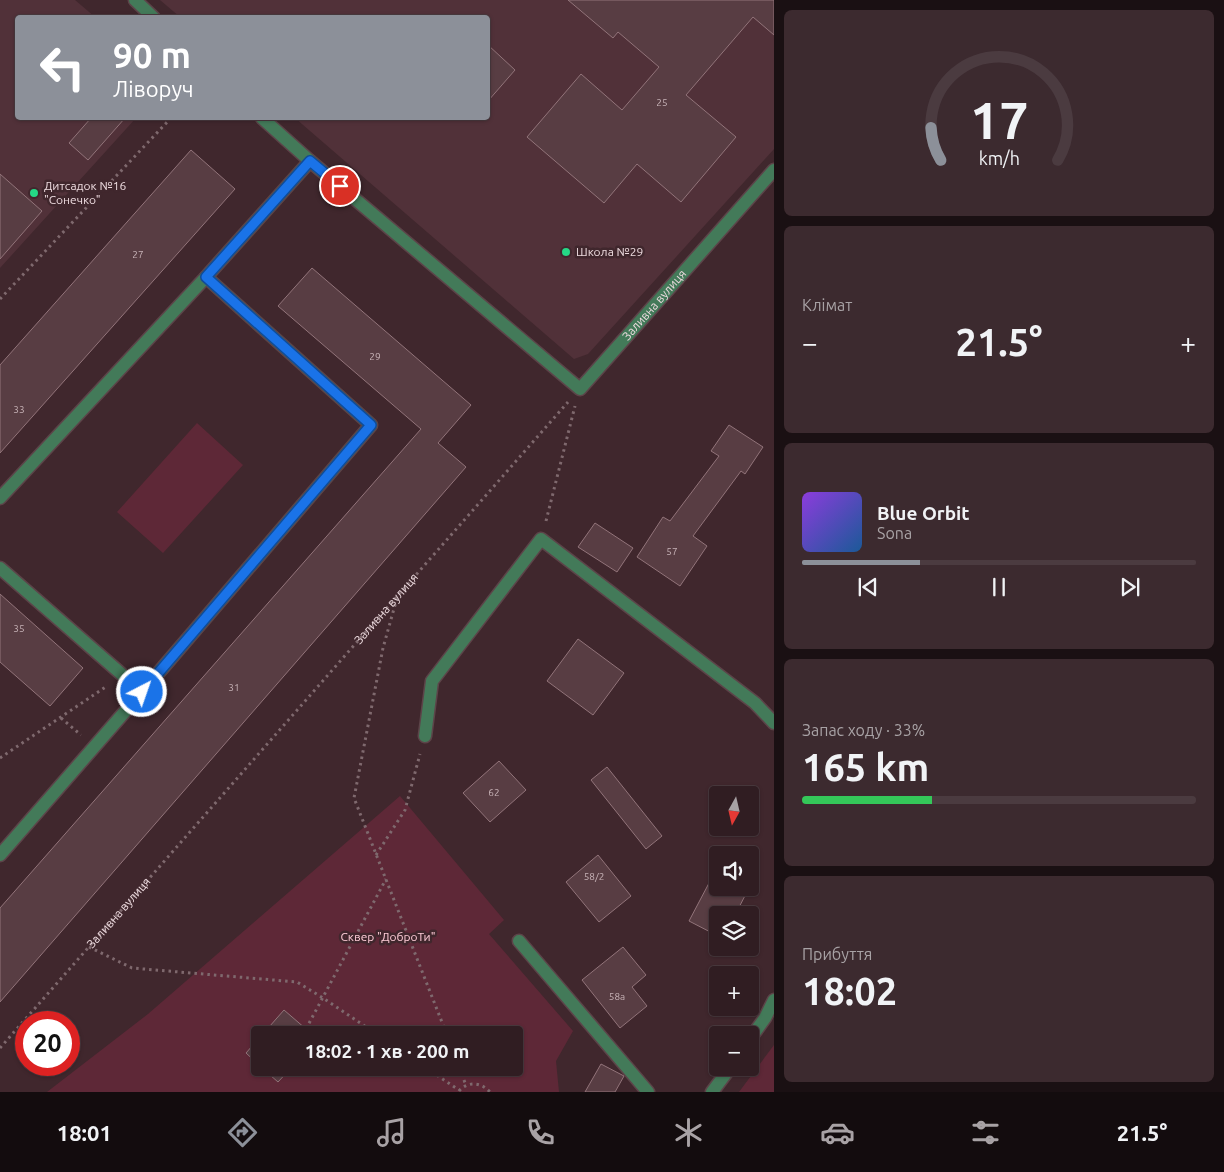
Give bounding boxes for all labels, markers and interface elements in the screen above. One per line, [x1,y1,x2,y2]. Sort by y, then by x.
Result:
icon: left [30,35,95,100]
text: 90 m [113,35,191,75]
text: Ліворуч [113,76,194,101]
text: 17 [970,91,1028,149]
house number: 25 [656,97,668,108]
text: km/h [978,148,1020,168]
pin [319,165,361,207]
icon: arrive [326,172,354,200]
place label: Дитсадок №16 "Сонечко" [44,179,126,206]
marker: Дитсадок №16 "Сонечко" [28,187,40,199]
place label: Школа №29 [576,245,643,258]
marker: Школа №29 [560,246,572,258]
house number: 27 [132,249,144,260]
street label: Заливна вулиця [619,267,689,342]
text: Клімат [802,296,852,314]
text: 21.5° [955,321,1043,363]
text: − [802,327,818,358]
text: + [1180,327,1196,358]
house number: 29 [369,351,381,362]
house number: 33 [13,404,25,415]
text: Blue Orbit [877,502,970,524]
text: Sona [877,524,912,542]
house number: 57 [666,546,678,557]
street label: Заливна вулиця [352,570,420,646]
icon: previous [854,573,882,601]
icon: pause [985,573,1013,601]
icon: next [1116,573,1144,601]
house number: 35 [13,623,25,634]
position arrow [115,665,167,717]
house number: 31 [228,682,240,693]
text: Запас ходу · 33% [802,721,925,739]
text: 165 km [802,746,929,788]
north arrow [709,786,759,836]
map controls [709,786,759,1076]
house number: 62 [488,787,500,798]
button: sound [709,846,759,896]
house number: 58/2 [584,871,604,882]
street label: Заливна вулиця [84,875,153,950]
button: layers [709,906,759,956]
park label: Сквер "ДоброТи" [340,930,436,943]
text: Прибуття [802,945,872,963]
button: + [709,966,759,1016]
text: 18:02 [802,970,897,1012]
house number: 58а [609,991,625,1002]
speed limit sign: 20 [15,1011,80,1076]
button: − [709,1026,759,1076]
text: 18:02 · 1 хв · 200 m [305,1040,469,1062]
icon: directions [225,1115,260,1150]
icon: music [374,1115,409,1150]
icon: phone [523,1115,558,1150]
icon: climate [671,1115,706,1150]
icon: car [820,1115,855,1150]
icon: filters [968,1115,1003,1150]
text: 18:01 [57,1120,112,1145]
text: 21.5° [1117,1120,1167,1145]

